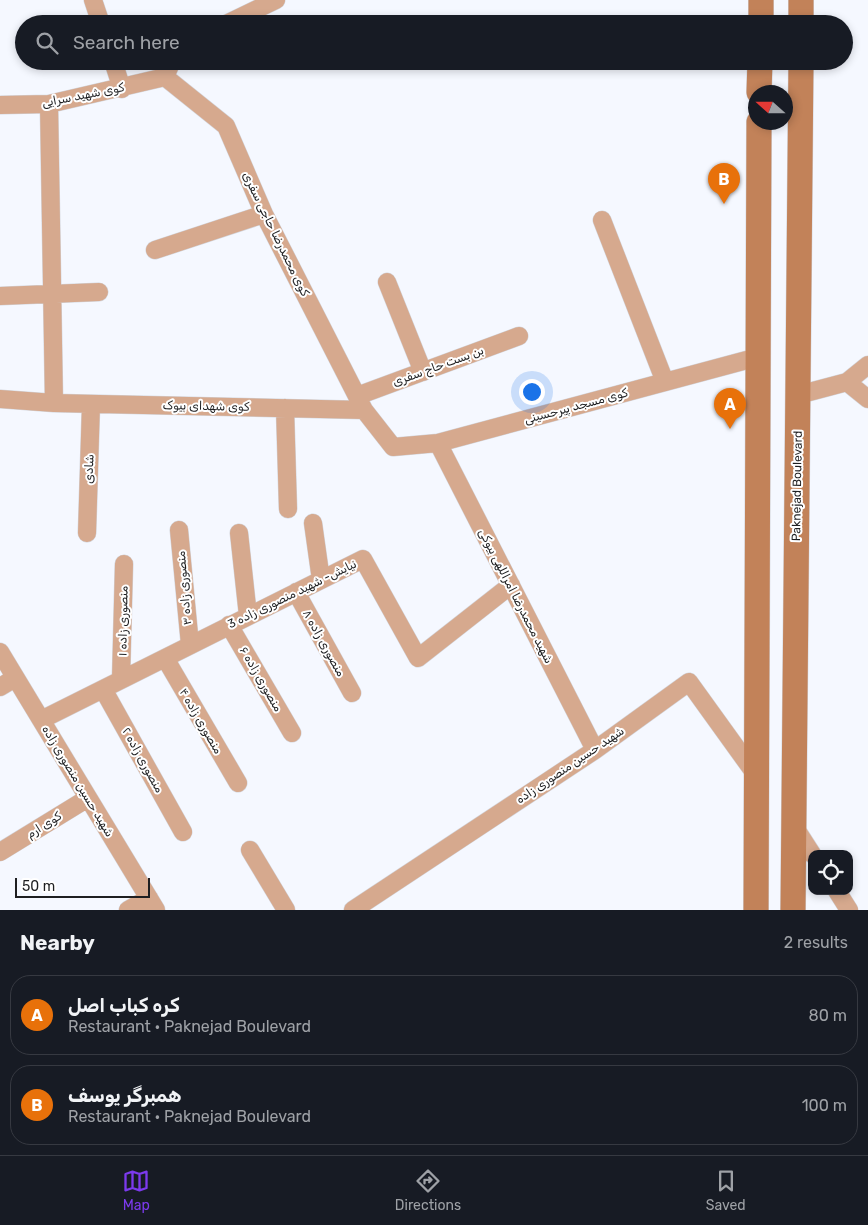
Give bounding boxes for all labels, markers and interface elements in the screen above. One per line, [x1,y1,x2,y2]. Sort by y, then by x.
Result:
search box [15,15,853,70]
icon: search [33,29,61,57]
text: Search here [73,31,180,54]
street label: کوی شهید سرایی [41,80,126,111]
north arrow [748,85,793,130]
pin: B [708,163,740,204]
street label: کوی محمدرضا حاجی سفری [239,170,312,299]
street label: بن بست حاج سفری [391,343,486,391]
your location [519,379,545,405]
street label: کوی مسجد پیرحسینی [523,385,630,428]
pin: A [714,388,746,429]
street label: کوی شهدای بیوک [162,398,250,415]
street label: Paknejad Boulevard [789,431,805,541]
street label: شادی [81,454,97,484]
street label: شهید محمدرضا امراللهی بیوکی [475,526,556,666]
street label: منصوری زاده ۳ [174,550,195,626]
street label: نیایش- شهید منصوری زاده 3 [225,557,359,632]
street label: منصوری زاده ۱ [115,585,132,656]
street label: منصوری زاده ۸ [299,607,348,680]
street label: منصوری زاده ۶ [236,644,285,715]
street label: منصوری زاده ۴ [176,686,226,757]
street label: شهید حسین منصوری زاده [38,723,117,840]
street label: شهید حسین منصوری زاده [513,724,627,807]
street label: منصوری زاده ۲ [118,725,167,796]
street label: کوی ارم [24,809,66,843]
map controls [808,850,853,895]
button: locate [808,850,853,895]
scale bar [15,875,150,898]
text: 50 m [22,878,55,895]
text: Nearby [20,930,95,955]
text: 2 results [784,933,848,952]
text: کره کباب اصل [68,994,180,1017]
text: A [31,1006,43,1025]
text: 80 m [809,1006,847,1025]
text: Restaurant · Paknejad Boulevard [68,1017,311,1036]
text: همبرگر یوسف [68,1084,181,1107]
text: B [31,1096,43,1115]
text: 100 m [802,1096,847,1115]
text: Restaurant · Paknejad Boulevard [68,1107,311,1126]
tab: Map [122,1167,150,1214]
tab: Directions [395,1167,461,1214]
tab: Saved [706,1167,746,1214]

